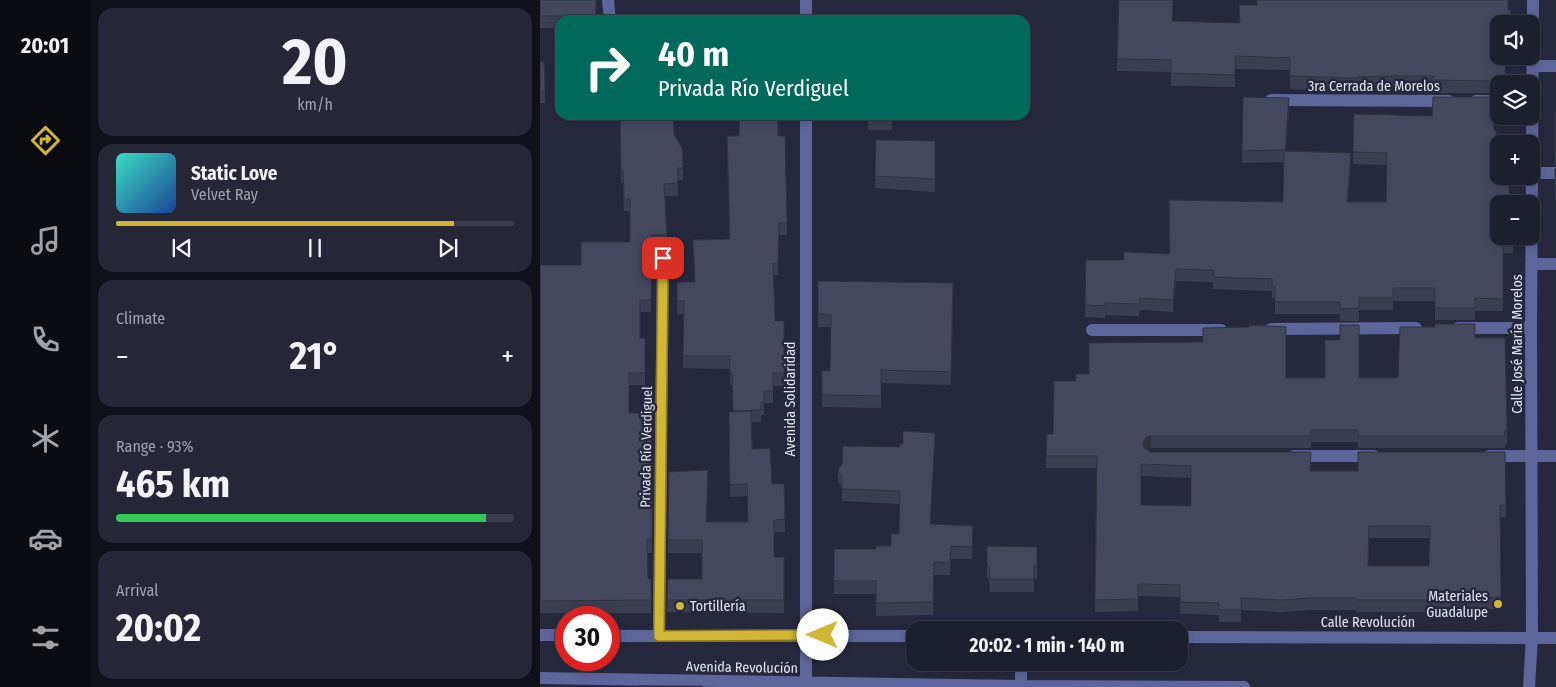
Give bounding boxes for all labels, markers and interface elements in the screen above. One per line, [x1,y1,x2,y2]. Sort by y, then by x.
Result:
map controls [1490,15,1540,245]
button: sound [1490,15,1540,65]
text: 20 [282,23,348,101]
text: 20:01 [21,32,69,59]
text: 40 m [658,33,729,75]
icon: right [575,35,640,100]
text: Privada Río Verdiguel [658,75,849,102]
button: layers [1490,75,1540,125]
street label: 3ra Cerrada de Morelos [1308,78,1440,95]
text: km/h [297,95,333,114]
icon: directions [28,123,63,158]
button: + [1490,135,1540,185]
text: Static Love [191,162,278,185]
text: Velvet Ray [191,185,258,204]
button: − [1490,195,1540,245]
icon: music [28,223,63,258]
icon: previous [168,234,196,262]
icon: pause [301,234,329,262]
icon: next [434,234,462,262]
pin [642,237,684,279]
icon: arrive [649,244,677,272]
street label: Calle José María Morelos [1509,274,1526,414]
text: Climate [116,309,165,328]
icon: phone [28,322,63,357]
text: 21° [290,333,340,379]
text: − [116,340,129,373]
text: + [501,340,514,373]
street label: Avenida Solidaridad [782,341,799,457]
street label: Privada Río Verdiguel [637,386,656,508]
icon: climate [28,421,63,456]
text: Range · 93% [116,437,194,456]
text: 465 km [116,461,230,507]
icon: car [28,521,63,556]
text: Arrival [116,581,158,600]
place label: Materiales Guadalupe [1426,588,1488,621]
place label: Tortillería [690,598,746,615]
marker: Materiales Guadalupe [1492,598,1504,610]
marker: Tortillería [674,600,686,612]
text: 20:02 [116,605,201,651]
speed limit sign: 30 [555,606,620,671]
position arrow [796,608,848,660]
street label: Calle Revolución [1321,614,1415,631]
icon: filters [28,620,63,655]
text: 20:02 · 1 min · 140 m [969,634,1125,657]
street label: Avenida Revolución [686,658,798,677]

